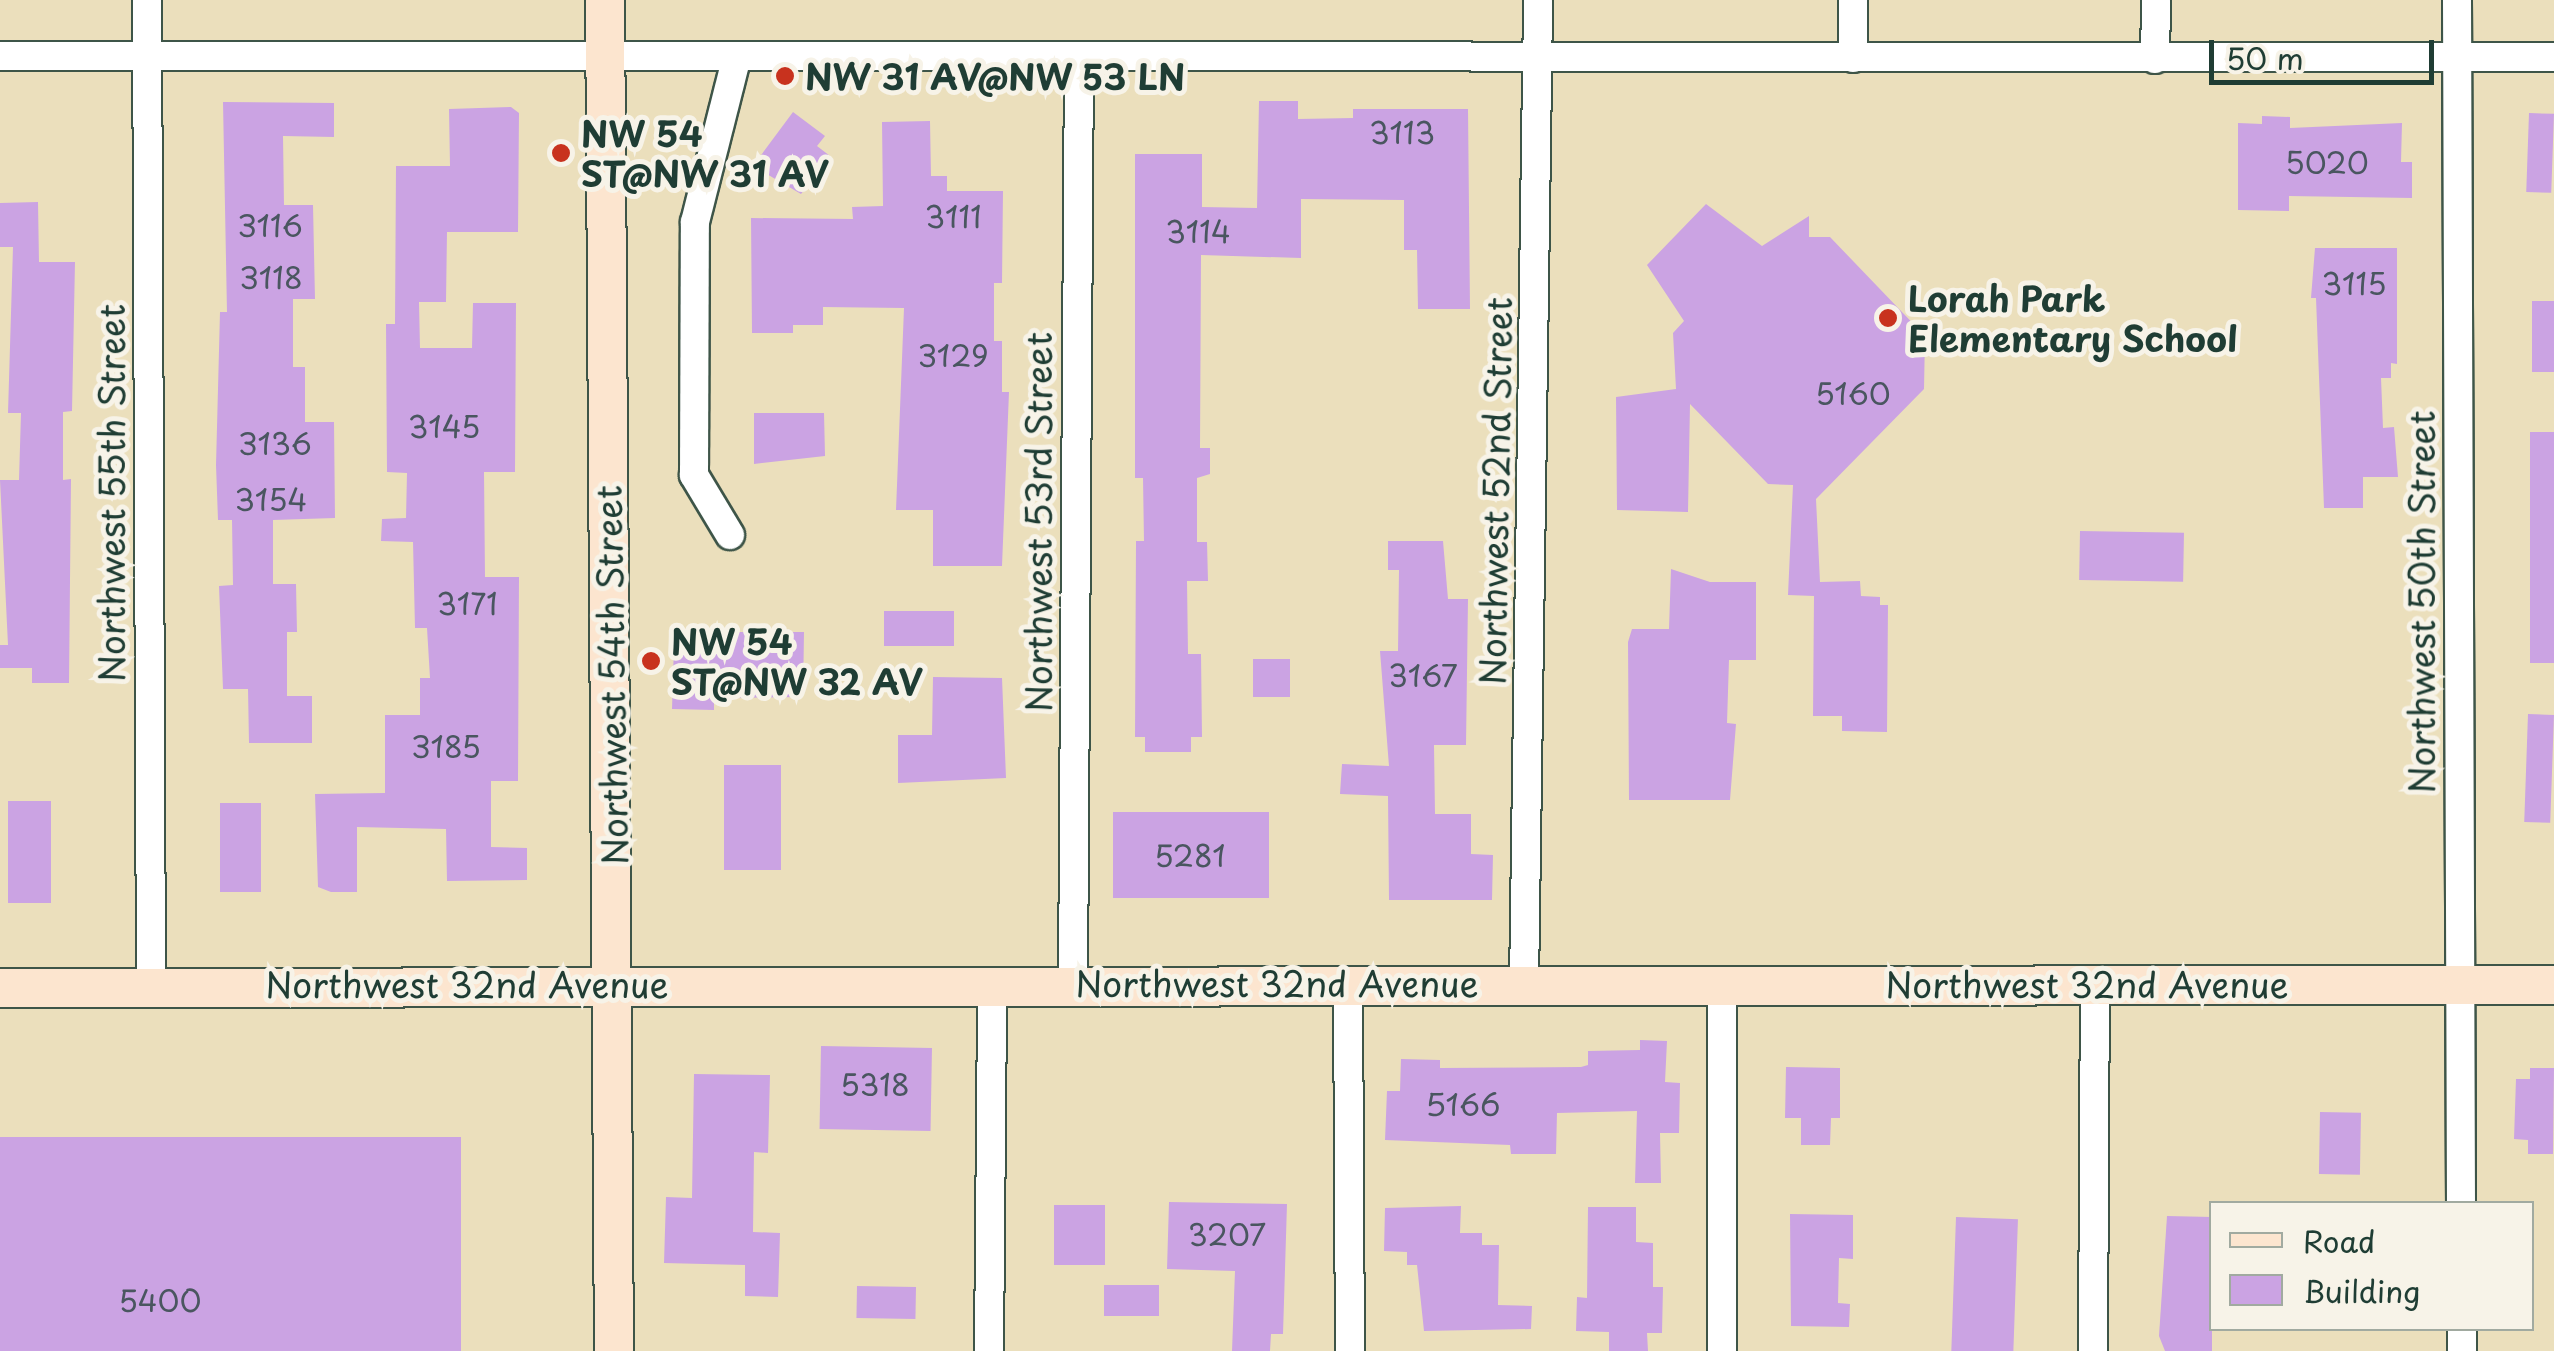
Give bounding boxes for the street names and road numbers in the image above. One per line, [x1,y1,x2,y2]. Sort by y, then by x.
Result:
street label: Northwest 52nd Street [1471,296,1519,686]
street label: Northwest 55th Street [90,303,132,683]
street label: Northwest 53rd Street [1017,330,1059,714]
street label: Northwest 50th Street [2400,410,2442,794]
street label: Northwest 54th Street [587,484,635,866]
street label: Northwest 32nd Avenue [1075,962,1479,1004]
street label: Northwest 32nd Avenue [265,963,669,1005]
street label: Northwest 32nd Avenue [1885,963,2289,1005]

